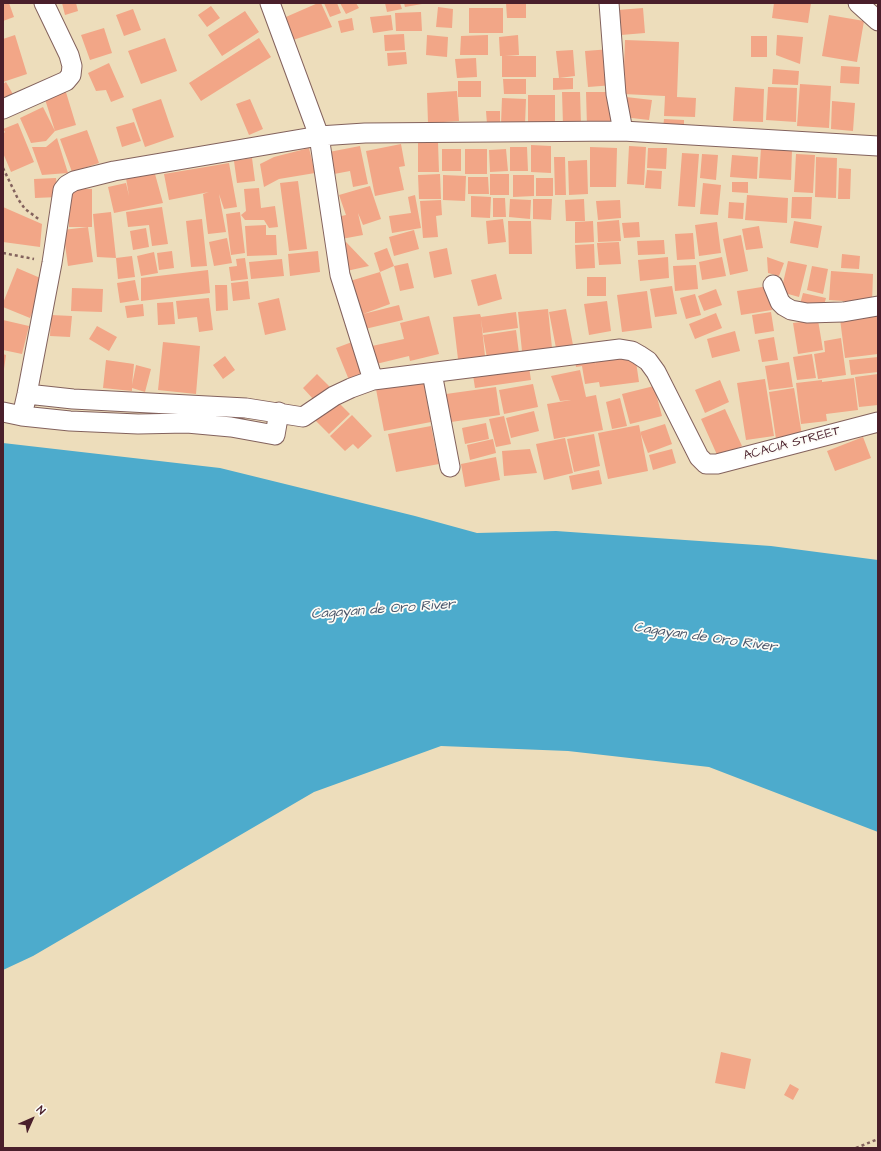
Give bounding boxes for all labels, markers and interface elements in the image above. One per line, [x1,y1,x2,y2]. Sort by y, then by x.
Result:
street label: ACACIA STREET [742,424,842,464]
water label: Cagayan de Oro River [310,597,456,623]
water label: Cagayan de Oro River [632,620,778,656]
north arrow [12,1099,52,1139]
text: N [33,1102,49,1118]

